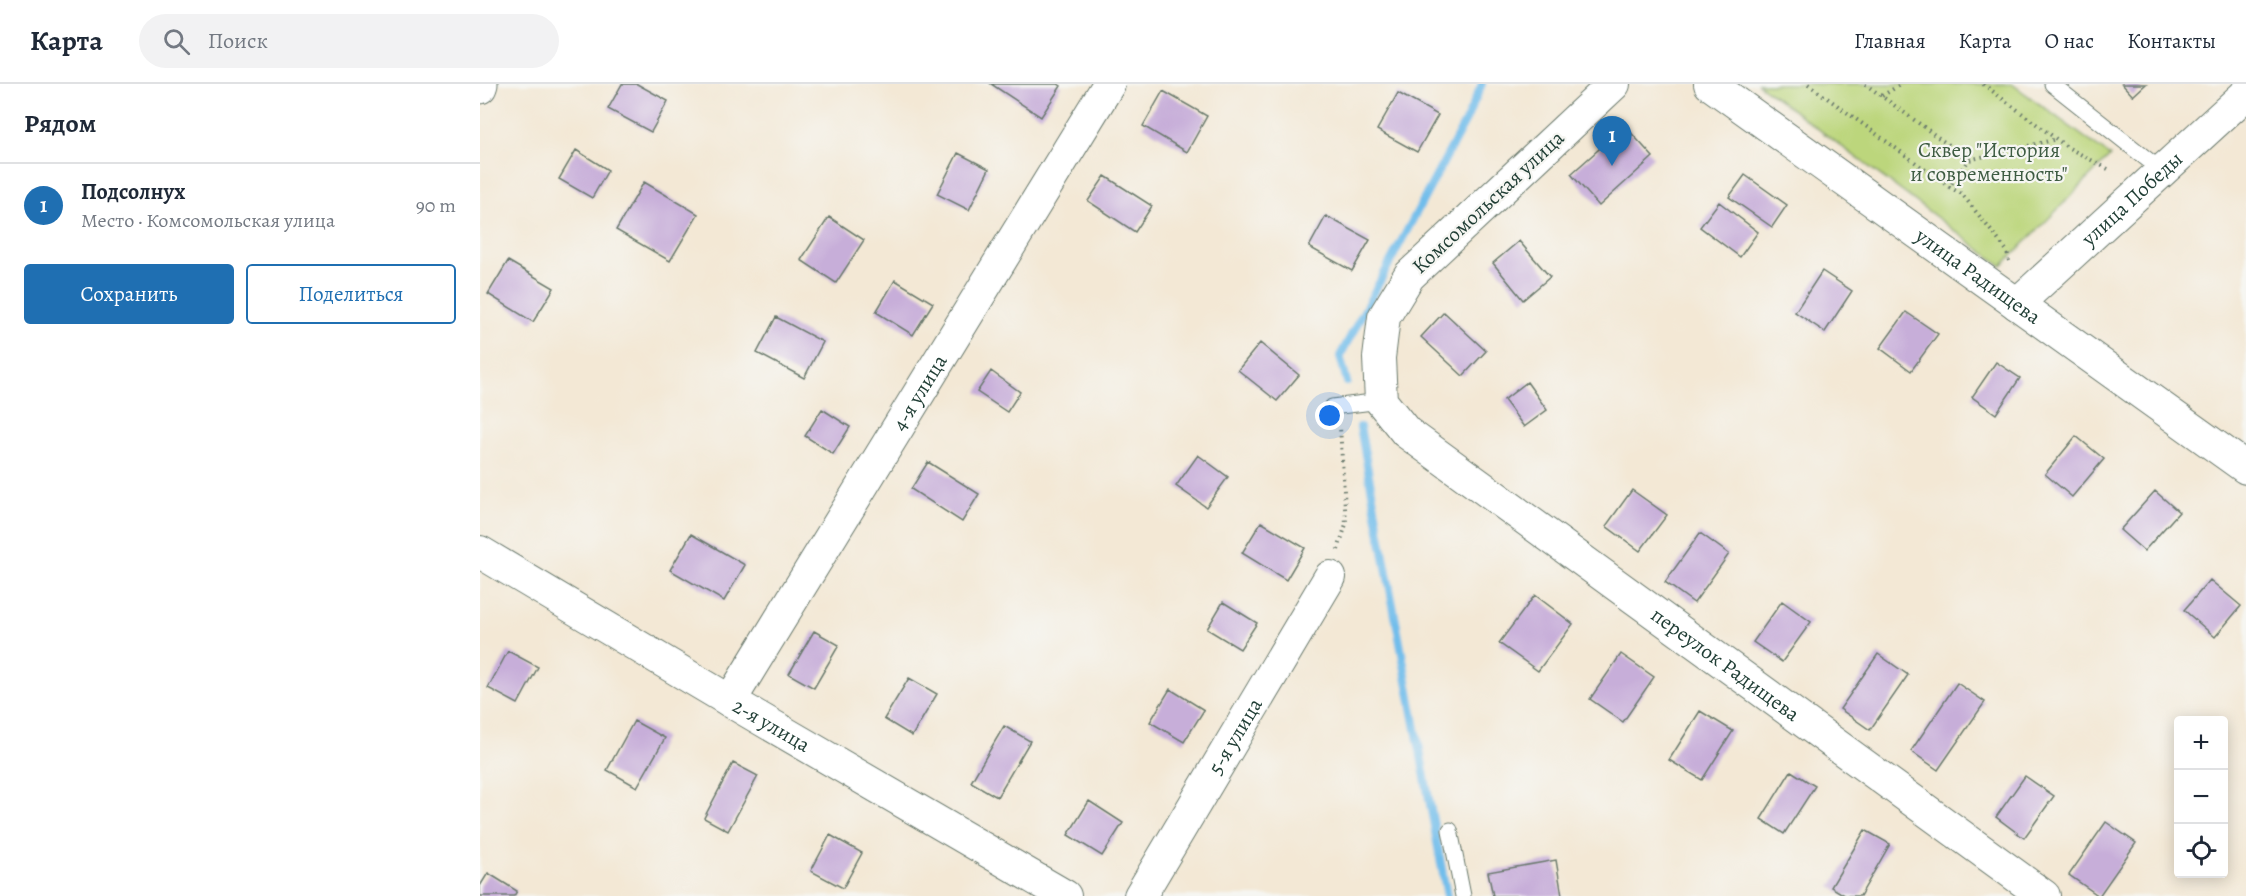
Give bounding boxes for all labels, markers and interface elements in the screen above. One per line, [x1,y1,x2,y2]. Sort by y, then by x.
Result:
search box [139,14,559,68]
text: Карта [30,22,103,60]
icon: search [160,25,193,58]
text: Поиск [208,26,268,56]
text: Главная [1854,27,1926,55]
text: Карта [1959,27,2011,55]
text: О нас [2044,27,2094,55]
text: Контакты [2127,27,2216,55]
text: Рядом [24,106,96,141]
pin: 1 [1592,116,1632,166]
street label: Комсомольская улица [1406,124,1570,280]
park label: Сквер "История и современность" [1910,136,2068,188]
street label: улица Победы [2075,145,2189,253]
text: Подсолнух [81,177,186,207]
text: 1 [40,192,47,219]
text: 90 m [416,192,456,219]
text: Место · Комсомольская улица [81,207,335,234]
street label: улица Радищева [1909,221,2047,331]
button: Сохранить [24,264,234,324]
button: Поделиться [246,264,456,324]
street label: 4-я улица [885,349,954,436]
your location [1315,401,1344,430]
street label: переулок Радищева [1645,601,1806,728]
street label: 2-я улица [727,692,816,759]
street label: 5-я улица [1202,692,1269,780]
map controls [2174,716,2228,878]
button: + [2174,716,2228,770]
button: − [2174,770,2228,824]
button: locate [2174,824,2228,878]

